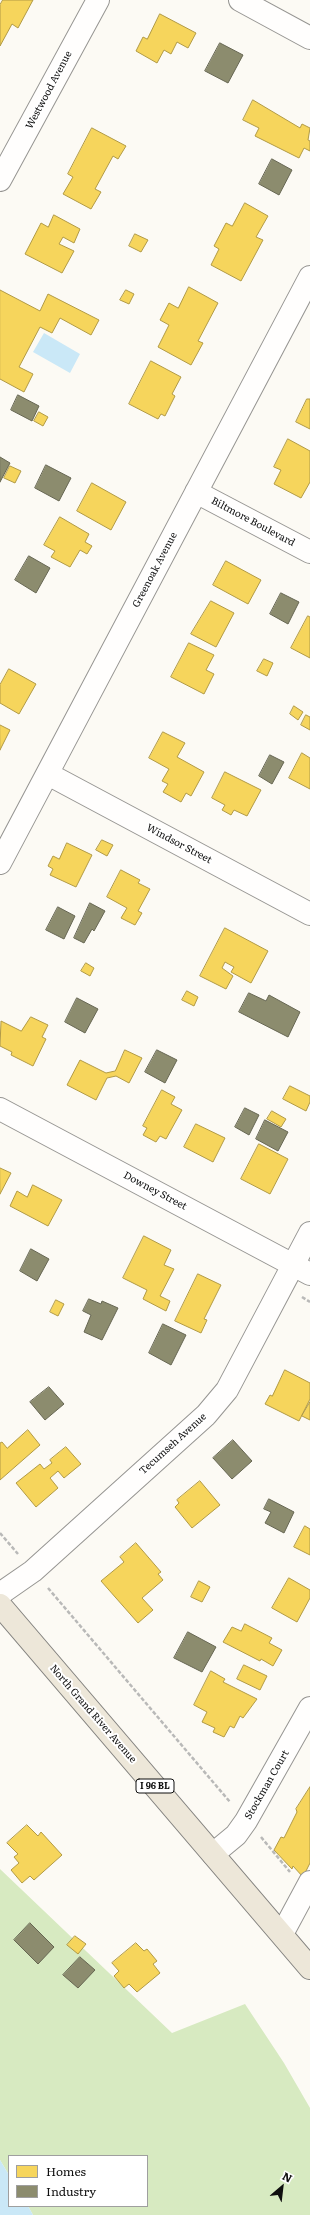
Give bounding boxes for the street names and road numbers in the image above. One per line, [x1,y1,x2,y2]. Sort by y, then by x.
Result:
street label: Westwood Avenue [23,49,75,131]
street label: Biltmore Boulevard [209,495,297,549]
street label: Greenoak Avenue [130,530,180,610]
street label: Windsor Street [144,822,214,866]
street label: Downey Street [121,1169,189,1213]
street label: Tecumseh Avenue [137,1411,209,1477]
street label: North Grand River Avenue [47,1662,139,1766]
street label: Stockman Court [242,1748,292,1822]
road number: I 96 BL [136,1779,174,1793]

